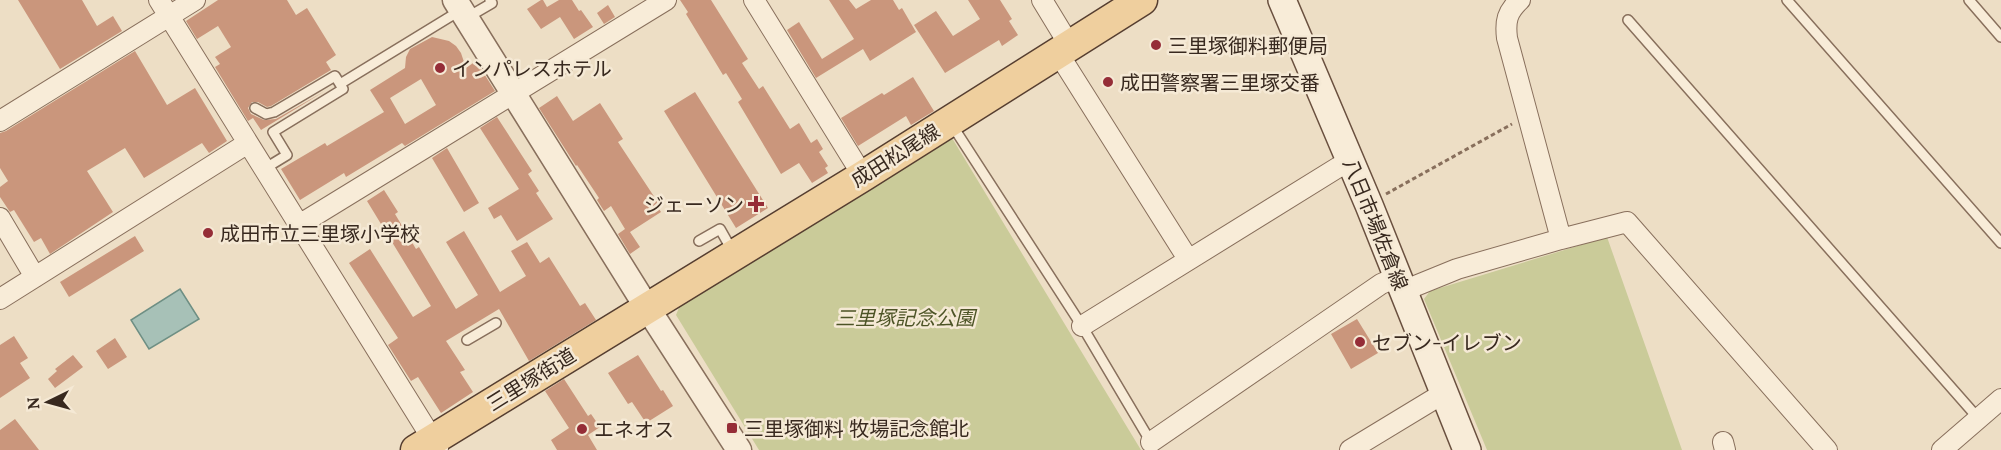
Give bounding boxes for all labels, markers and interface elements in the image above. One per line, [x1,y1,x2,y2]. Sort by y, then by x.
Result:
place label: 三里塚御料郵便局 [1168,33,1328,58]
marker: 三里塚御料郵便局 [1149,38,1163,52]
place label: インパレスホテル [452,56,612,81]
marker: インパレスホテル [433,61,447,75]
place label: 成田警察署三里塚交番 [1120,70,1320,95]
marker: 成田警察署三里塚交番 [1101,75,1115,89]
street label: 成田松尾線 [846,118,944,192]
street label: 八日市場佐倉線 [1338,154,1414,294]
place label: ジェーソン [644,192,744,217]
marker: ジェーソン [749,197,763,211]
place label: 成田市立三里塚小学校 [220,221,420,246]
marker: 成田市立三里塚小学校 [201,226,215,240]
park label: 三里塚記念公園 [835,305,978,330]
place label: セブン-イレブン [1372,330,1522,355]
marker: セブン-イレブン [1353,335,1367,349]
street label: 三里塚街道 [482,342,580,416]
north arrow [18,372,78,432]
text: N [23,396,44,410]
place label: 三里塚御料 牧場記念館北 [744,416,969,441]
place label: エネオス [594,417,674,442]
marker: 三里塚御料 牧場記念館北 [725,421,739,435]
marker: エネオス [575,422,589,436]

